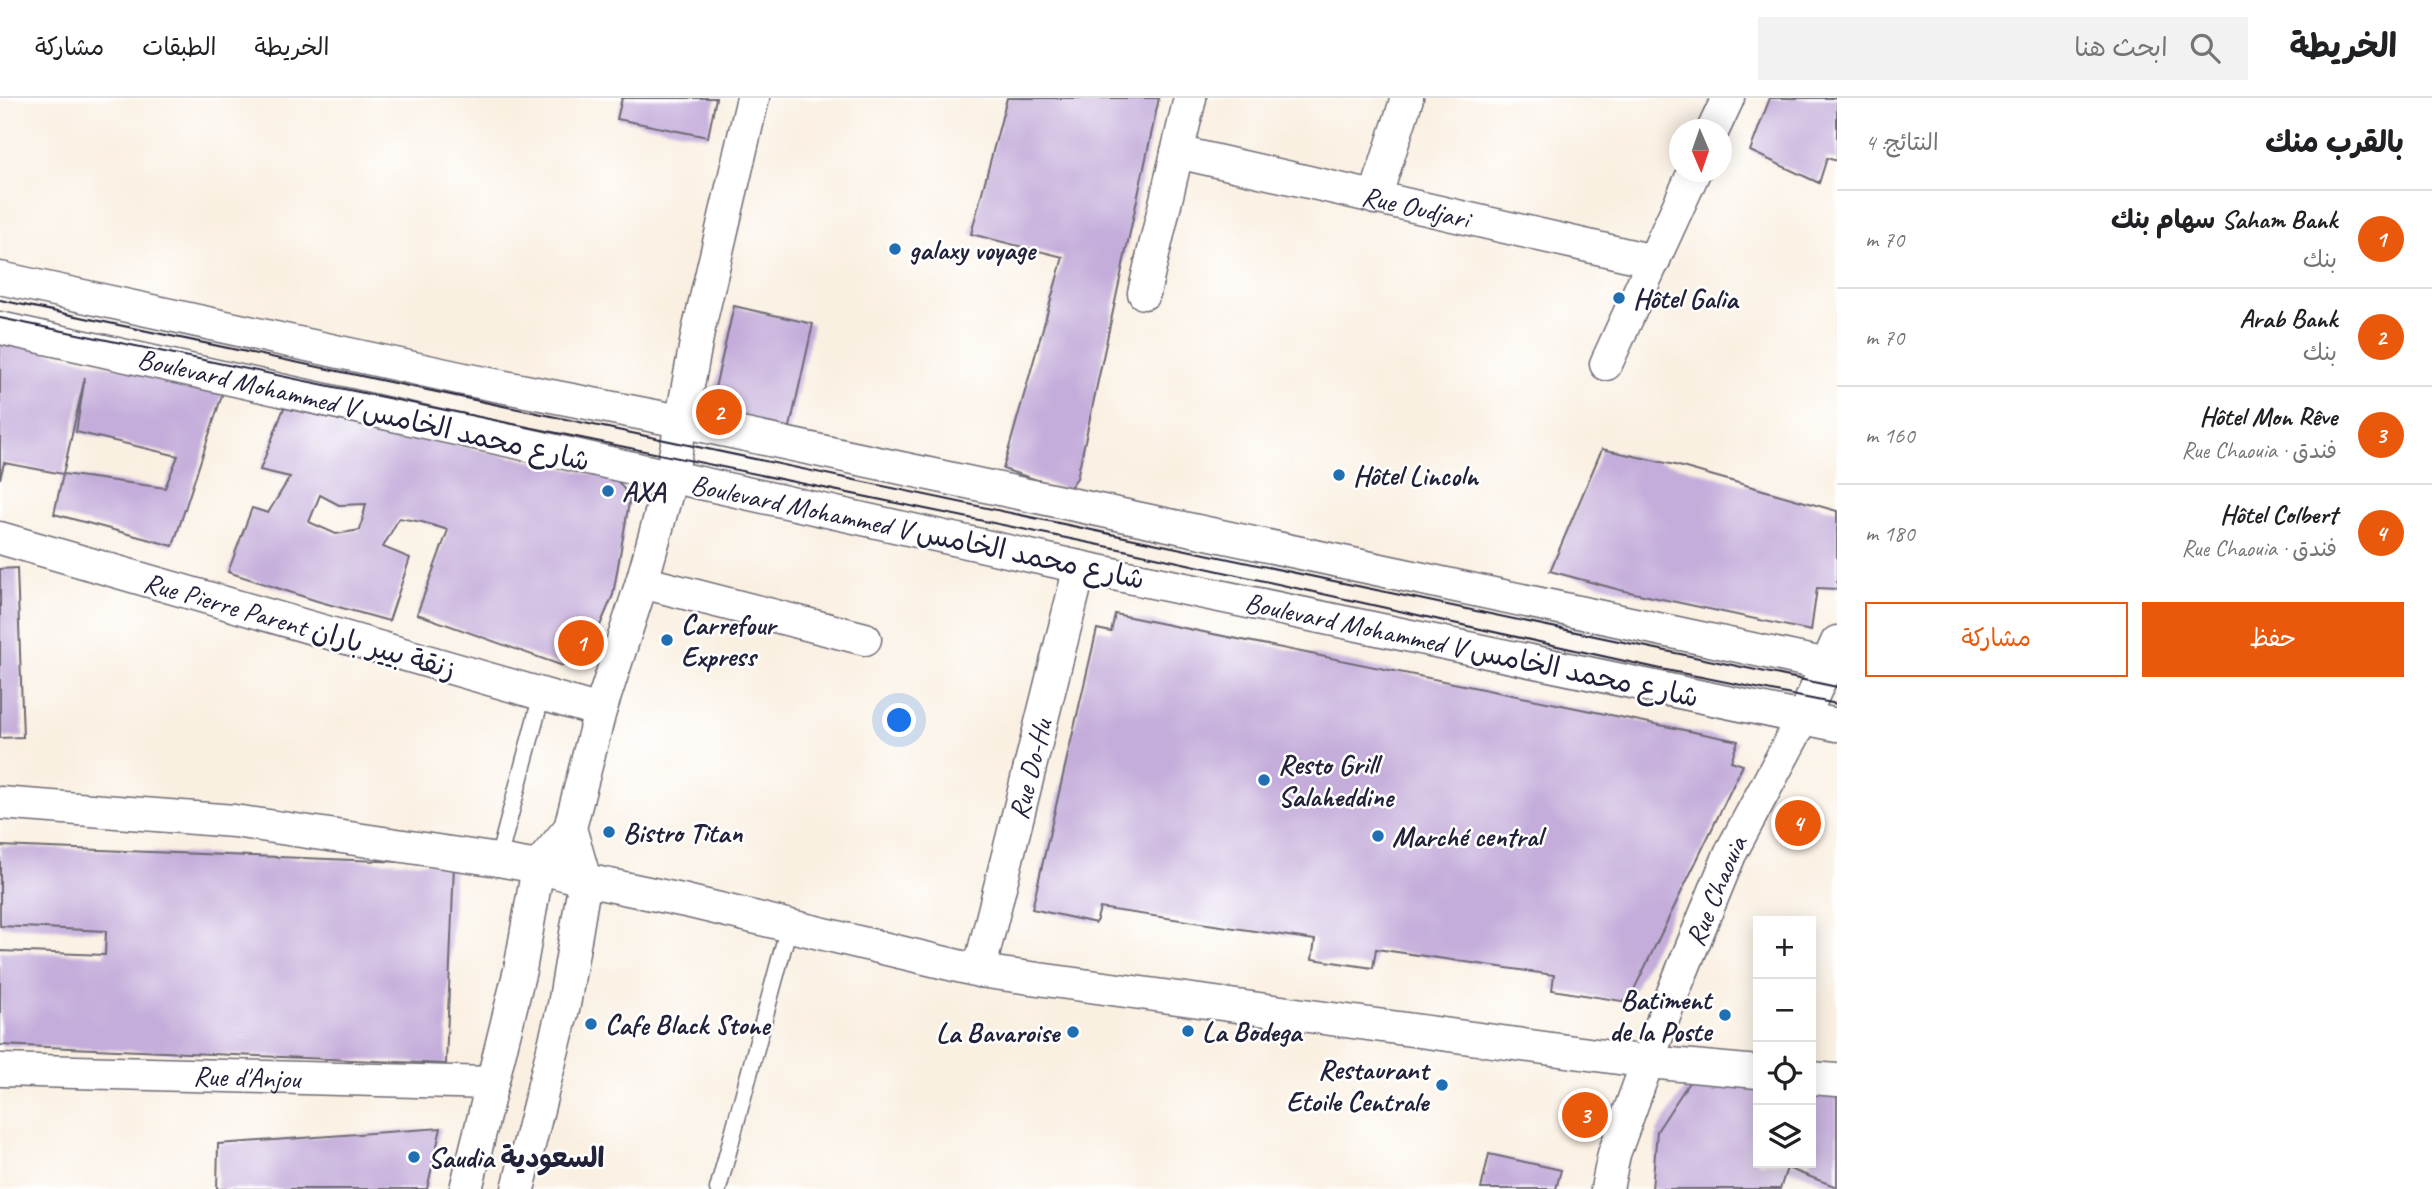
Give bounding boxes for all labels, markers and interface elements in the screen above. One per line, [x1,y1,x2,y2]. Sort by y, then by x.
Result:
search box [1758,17,2248,80]
text: الخريطة [2290,25,2397,67]
icon: search [2186,29,2224,67]
text: ابحث هنا [2074,31,2168,64]
text: مشاركة [35,32,104,62]
text: الطبقات [142,32,217,62]
text: الخريطة [255,32,329,62]
north arrow [1669,119,1732,182]
text: بالقرب منك [2265,123,2404,161]
text: النتائج: 4 [1865,128,1939,157]
street label: Rue Oudjari [1359,178,1476,237]
text: Saham Bank سهام بنك [2111,203,2337,236]
text: 70 m [1865,225,1904,254]
text: 1 [2376,225,2386,254]
place label: galaxy voyage [909,232,1038,267]
marker: galaxy voyage [887,241,903,257]
text: بنك [2303,245,2337,274]
place label: Hôtel Galia [1633,281,1740,316]
marker: Hôtel Galia [1611,290,1627,306]
text: Arab Bank [2239,302,2337,335]
text: 70 m [1865,323,1904,352]
text: 2 [2376,323,2386,352]
text: بنك [2303,338,2337,367]
street label: Boulevard Mohammed V شارع محمد الخامس [134,340,593,481]
pin: 2 [696,386,742,438]
text: Hôtel Mon Rêve [2199,400,2337,433]
text: 160 m [1865,421,1915,450]
text: 3 [2376,421,2386,450]
text: فندق · Rue Chaouia [2181,436,2337,465]
place label: Hôtel Lincoln [1353,458,1480,493]
street label: Boulevard Mohammed V شارع محمد الخامس [688,466,1148,599]
marker: Hôtel Lincoln [1331,467,1347,483]
place label: AXA [622,474,667,509]
marker: AXA [600,483,616,499]
text: Hôtel Colbert [2220,498,2337,531]
text: 180 m [1865,519,1915,548]
text: 4 [2376,519,2386,548]
text: فندق · Rue Chaouia [2181,534,2337,563]
street label: Rue Pierre Parent زنقة بيير باران [140,564,460,687]
street label: Boulevard Mohammed V شارع محمد الخامس [1242,584,1702,717]
button: مشاركة [1865,602,2128,677]
button: حفظ [2142,602,2404,677]
place label: Carrefour Express [681,607,778,674]
pin: 1 [558,617,604,669]
marker: Carrefour Express [659,632,675,648]
your location [882,703,916,737]
street label: Rue Do-Hu [1001,714,1060,823]
place label: Resto Grill Salaheddine [1278,747,1396,814]
marker: Resto Grill Salaheddine [1256,772,1272,788]
pin: 4 [1775,797,1821,849]
place label: Bistro Titan [623,815,744,850]
place label: Marché central [1392,819,1547,854]
marker: Bistro Titan [601,824,617,840]
marker: Marché central [1370,828,1386,844]
street label: Rue Chaouia [1677,828,1756,951]
map controls [1753,916,1816,1168]
button: + [1753,916,1816,979]
button: − [1753,979,1816,1042]
place label: Batiment de la Poste [1610,982,1714,1049]
place label: Cafe Black Stone [605,1007,772,1042]
marker: Batiment de la Poste [1717,1007,1733,1023]
place label: La Bodega [1202,1014,1304,1049]
place label: La Bavaroise [936,1015,1062,1050]
marker: Cafe Black Stone [583,1016,599,1032]
marker: La Bodega [1180,1023,1196,1039]
marker: La Bavaroise [1065,1024,1081,1040]
button: locate [1753,1042,1816,1105]
place label: Restaurant Etoile Centrale [1286,1052,1432,1119]
street label: Rue d'Anjou [193,1058,303,1096]
marker: Restaurant Etoile Centrale [1434,1077,1450,1093]
pin: 3 [1562,1089,1608,1141]
button: layers [1753,1105,1816,1168]
place label: Saudia السعودية [428,1140,605,1176]
marker: Saudia السعودية [406,1149,422,1165]

